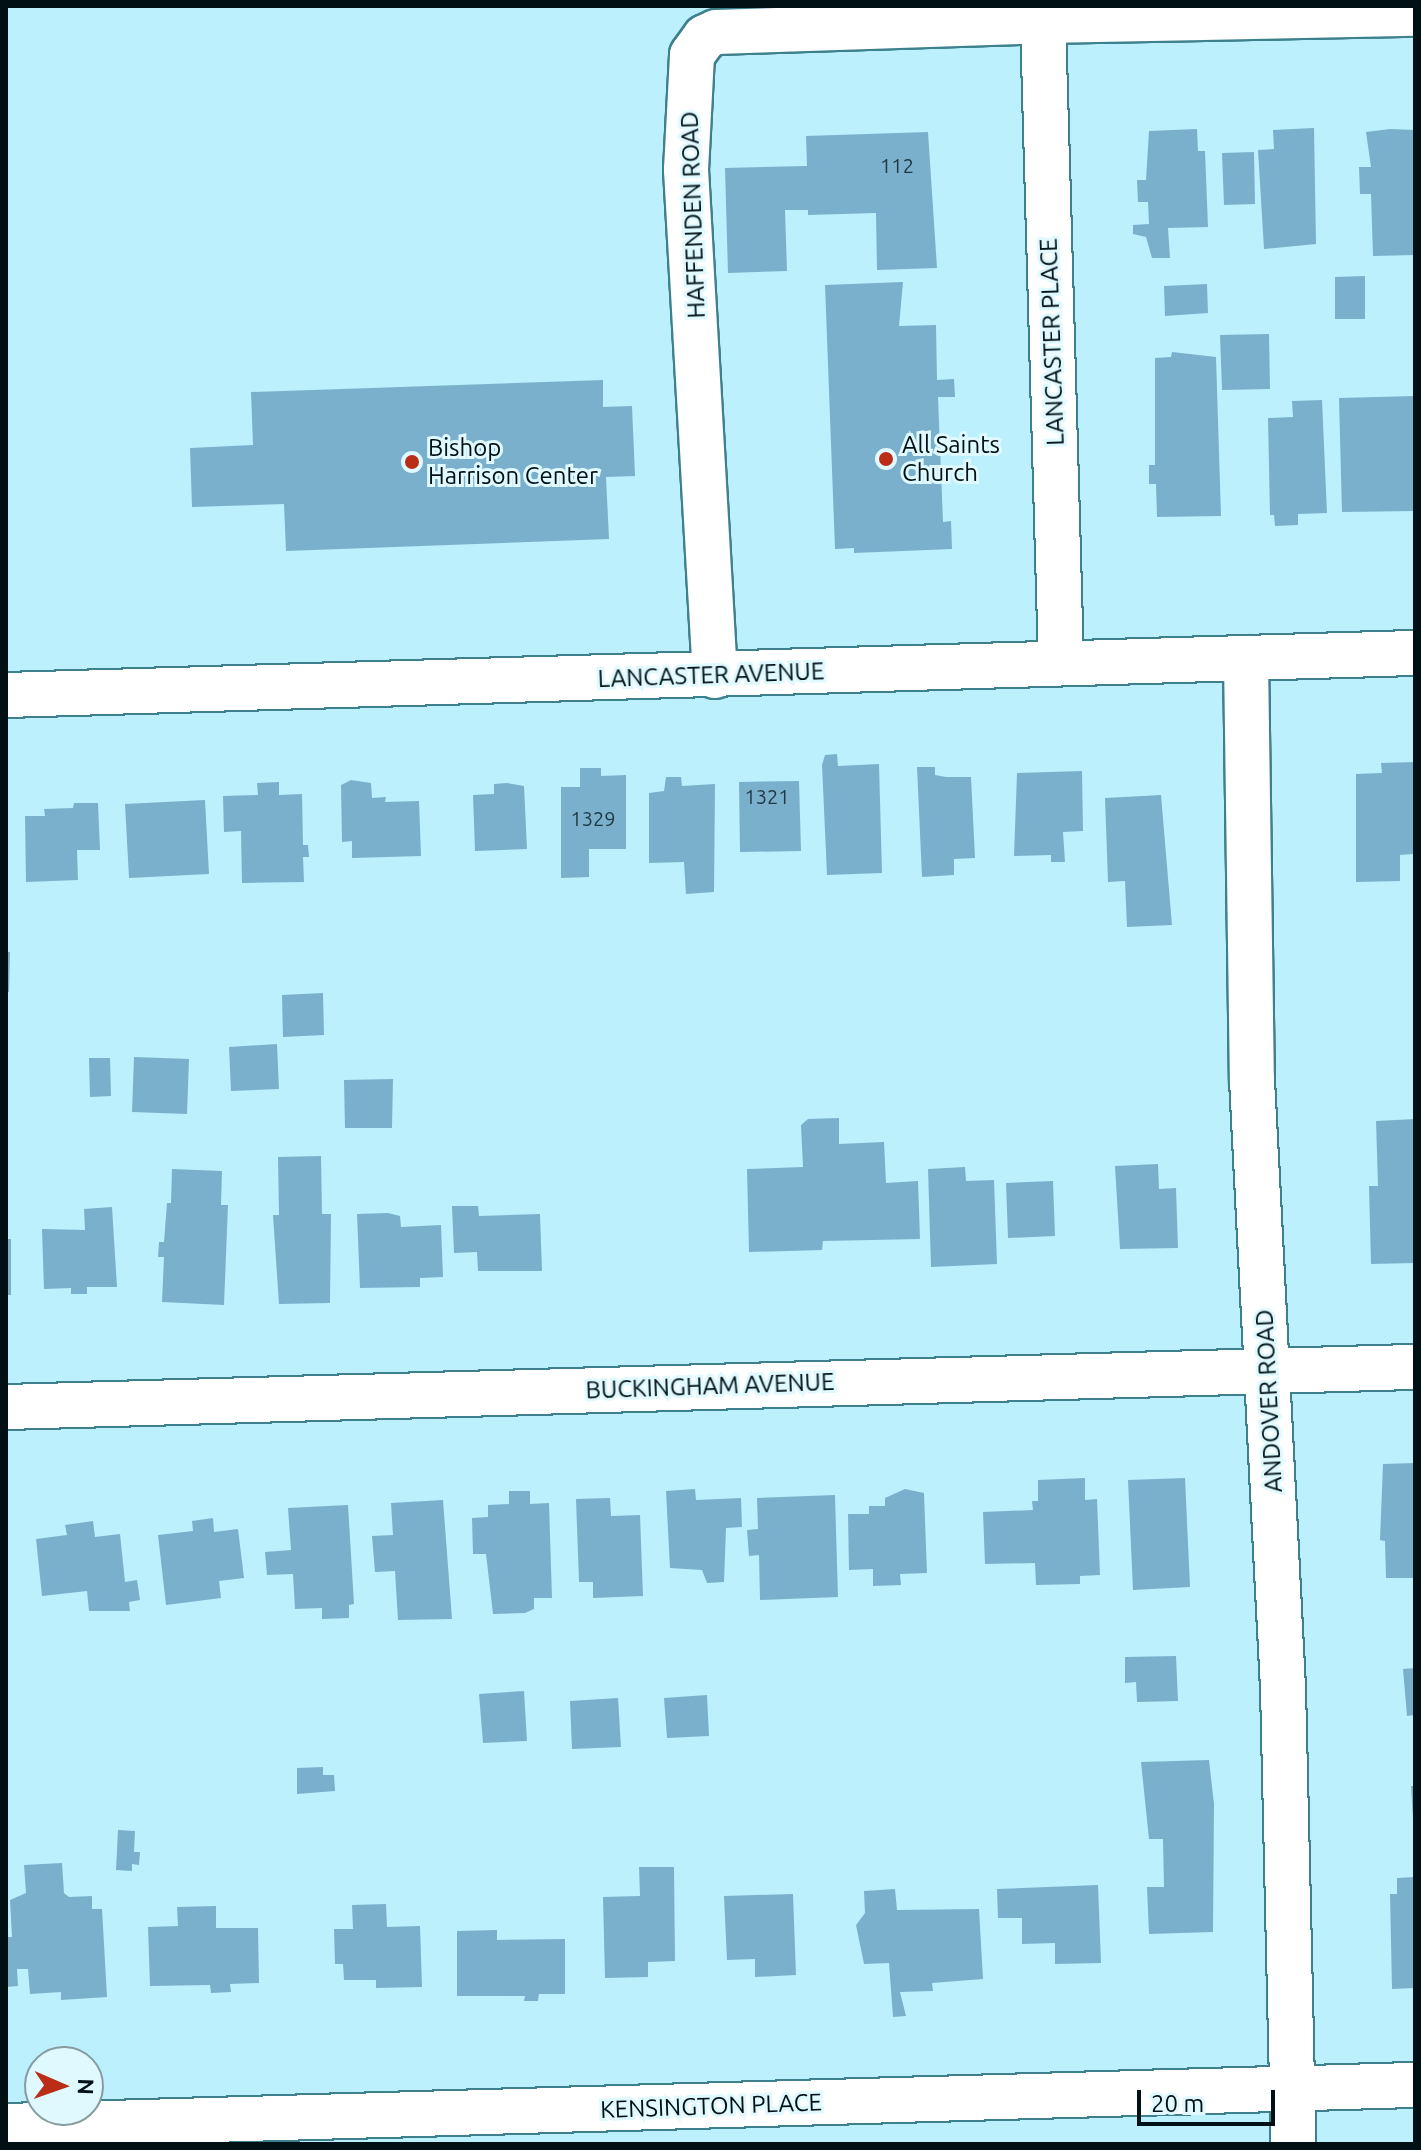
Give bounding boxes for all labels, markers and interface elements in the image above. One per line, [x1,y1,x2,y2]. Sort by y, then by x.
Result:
street label: HAFFENDEN ROAD [675,111,711,319]
house number: 112 [880,153,914,177]
street label: LANCASTER PLACE [1034,238,1070,446]
place label: All Saints Church [902,431,1000,487]
place label: Bishop Harrison Center [428,434,598,490]
marker: All Saints Church [877,450,895,468]
marker: Bishop Harrison Center [403,453,421,471]
street label: LANCASTER AVENUE [597,657,825,693]
house number: 1321 [744,784,790,808]
house number: 1329 [570,806,616,830]
street label: ANDOVER ROAD [1250,1309,1288,1493]
street label: BUCKINGHAM AVENUE [585,1367,835,1405]
north arrow [24,2046,104,2126]
scale bar [1141,2074,1279,2124]
text: N [74,2078,99,2095]
street label: KENSINGTON PLACE [600,2088,822,2124]
text: 20 m [1151,2090,1204,2117]

